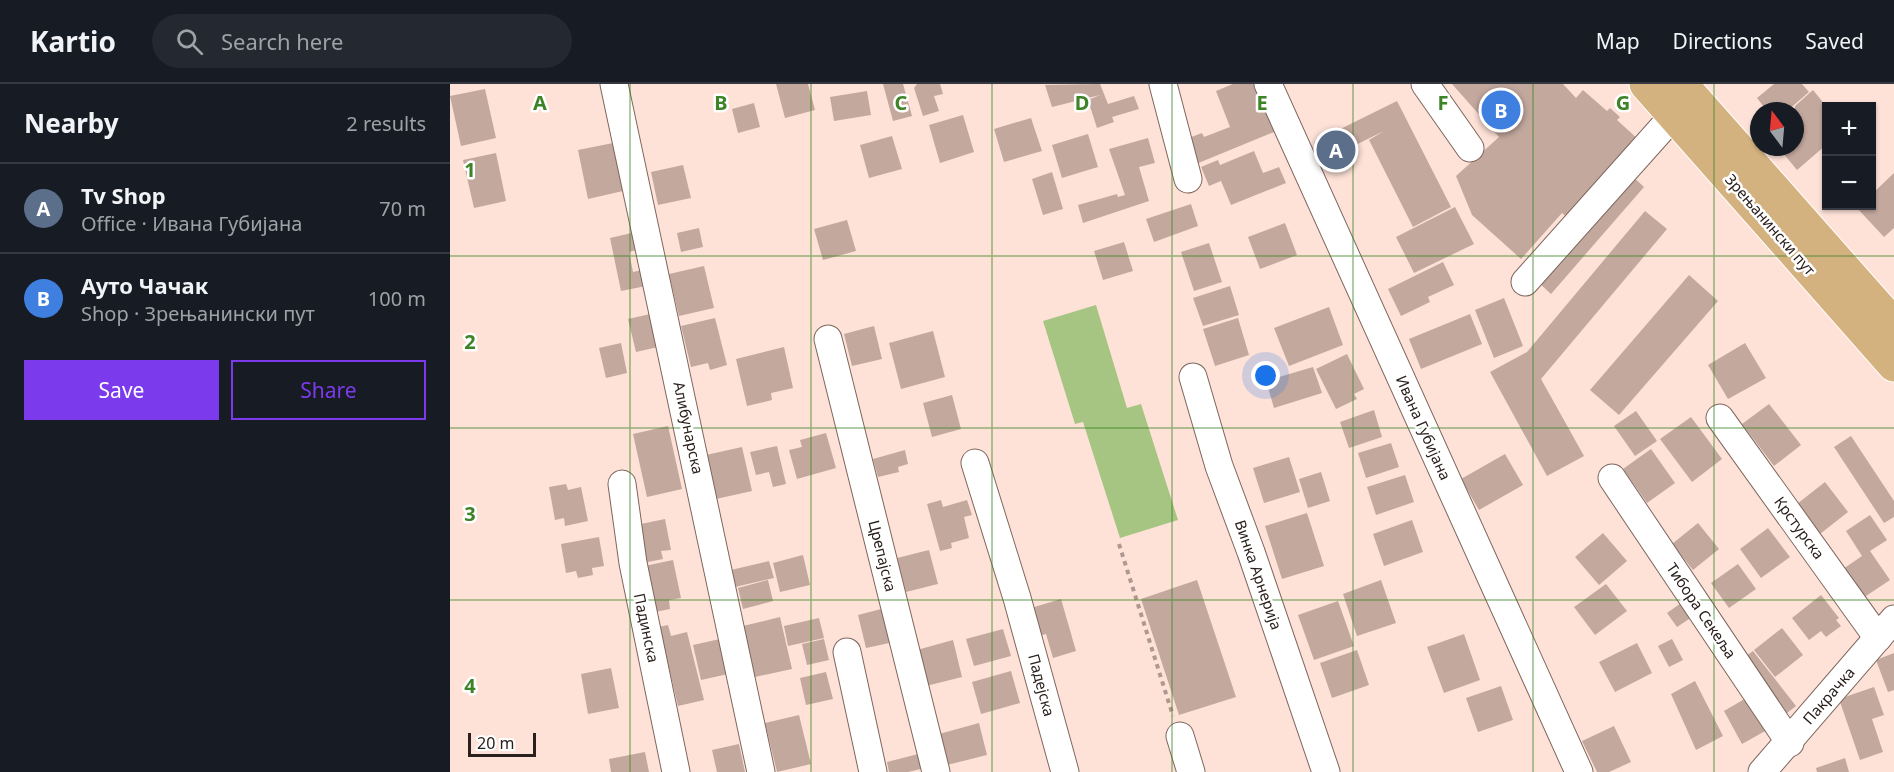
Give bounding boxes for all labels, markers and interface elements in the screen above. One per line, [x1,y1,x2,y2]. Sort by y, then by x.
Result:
search box [152,14,572,68]
text: Kartio [30,22,116,60]
icon: search [173,25,206,58]
text: Search here [221,26,343,56]
text: Map [1596,27,1640,55]
text: Directions [1673,27,1772,55]
text: Saved [1805,27,1864,55]
pin: B [1482,87,1520,132]
text: A [533,89,547,116]
text: B [714,89,728,116]
text: C [895,89,908,116]
text: D [1075,89,1089,116]
text: E [1256,89,1268,116]
text: F [1438,89,1448,116]
text: G [1616,89,1630,116]
north arrow [1750,102,1804,156]
map controls [1822,102,1876,210]
button: + [1822,102,1876,156]
text: Nearby [24,105,119,141]
text: 2 results [346,110,426,137]
pin: A [1316,128,1356,172]
text: 1 [464,156,476,183]
button: − [1822,156,1876,210]
street label: Зрењанински пут [1721,170,1820,279]
text: Tv Shop [81,180,166,210]
text: A [37,195,50,222]
text: 70 m [379,195,426,222]
text: Office · Ивана Губијана [81,210,302,237]
text: Ауто Чачак [81,270,208,300]
text: B [37,285,50,312]
text: 100 m [368,285,426,312]
text: Shop · Зрењанински пут [81,300,315,327]
text: 2 [464,328,476,355]
button: Save [24,360,219,420]
button: Share [231,360,426,420]
your location [1251,361,1280,390]
street label: Ивана Губијана [1392,372,1456,483]
street label: Алибунарска [669,380,709,476]
street label: Крстурска [1770,492,1829,563]
text: 3 [464,500,476,527]
street label: Винка Арнерија [1231,517,1287,632]
street label: Црепајска [864,518,902,594]
street label: Тибора Секеља [1662,559,1741,662]
street label: Падинска [630,591,664,664]
street label: Падејска [1024,651,1060,718]
street label: Пакрачка [1798,663,1859,728]
text: 4 [464,672,476,699]
scale bar [468,730,536,758]
text: 20 m [477,732,514,754]

